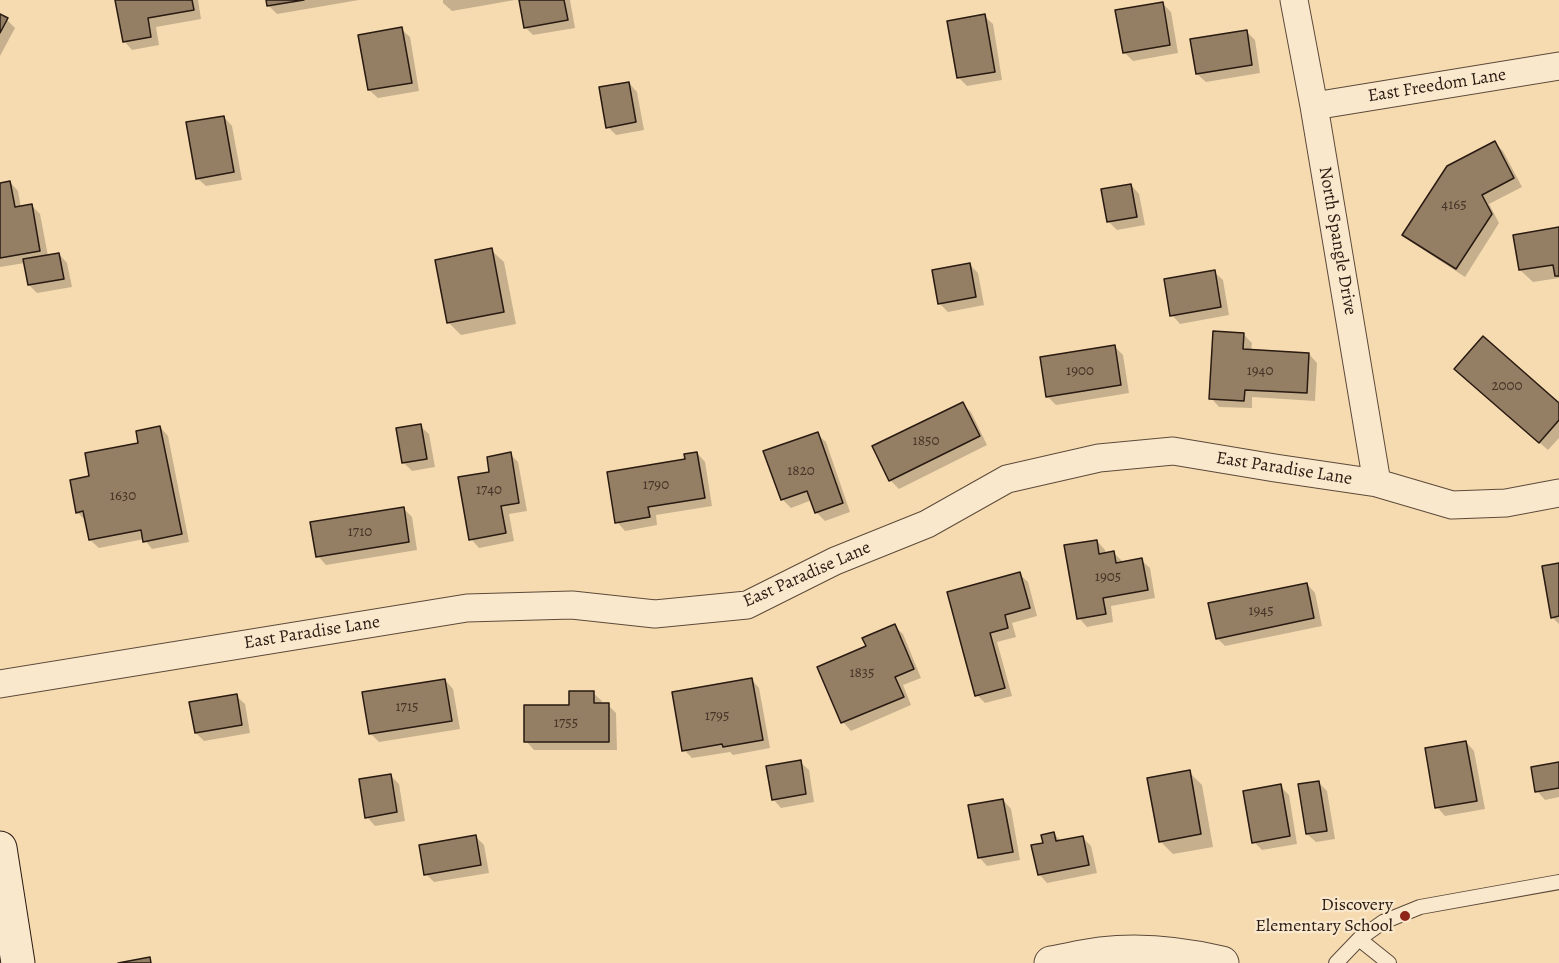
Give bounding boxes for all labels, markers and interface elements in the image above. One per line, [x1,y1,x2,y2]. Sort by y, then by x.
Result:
street label: East Freedom Lane [1366,64,1508,108]
street label: North Spangle Drive [1313,165,1361,317]
house number: 4165 [1441,196,1467,214]
house number: 1900 [1066,362,1094,380]
house number: 1940 [1247,362,1273,380]
house number: 2000 [1491,377,1523,395]
house number: 1850 [913,432,939,450]
street label: East Paradise Lane [1214,448,1354,490]
house number: 1820 [787,462,815,480]
house number: 1790 [643,476,669,494]
house number: 1740 [476,481,502,499]
house number: 1630 [110,487,136,505]
house number: 1710 [348,523,372,541]
street label: East Paradise Lane [740,537,874,613]
house number: 1905 [1095,568,1121,586]
house number: 1945 [1248,602,1274,620]
street label: East Paradise Lane [242,612,382,654]
house number: 1835 [849,664,875,682]
house number: 1715 [395,698,419,716]
house number: 1795 [705,707,729,725]
house number: 1755 [554,714,578,732]
place label: Discovery Elementary School [1255,895,1393,938]
marker: Discovery Elementary School [1398,909,1412,923]

